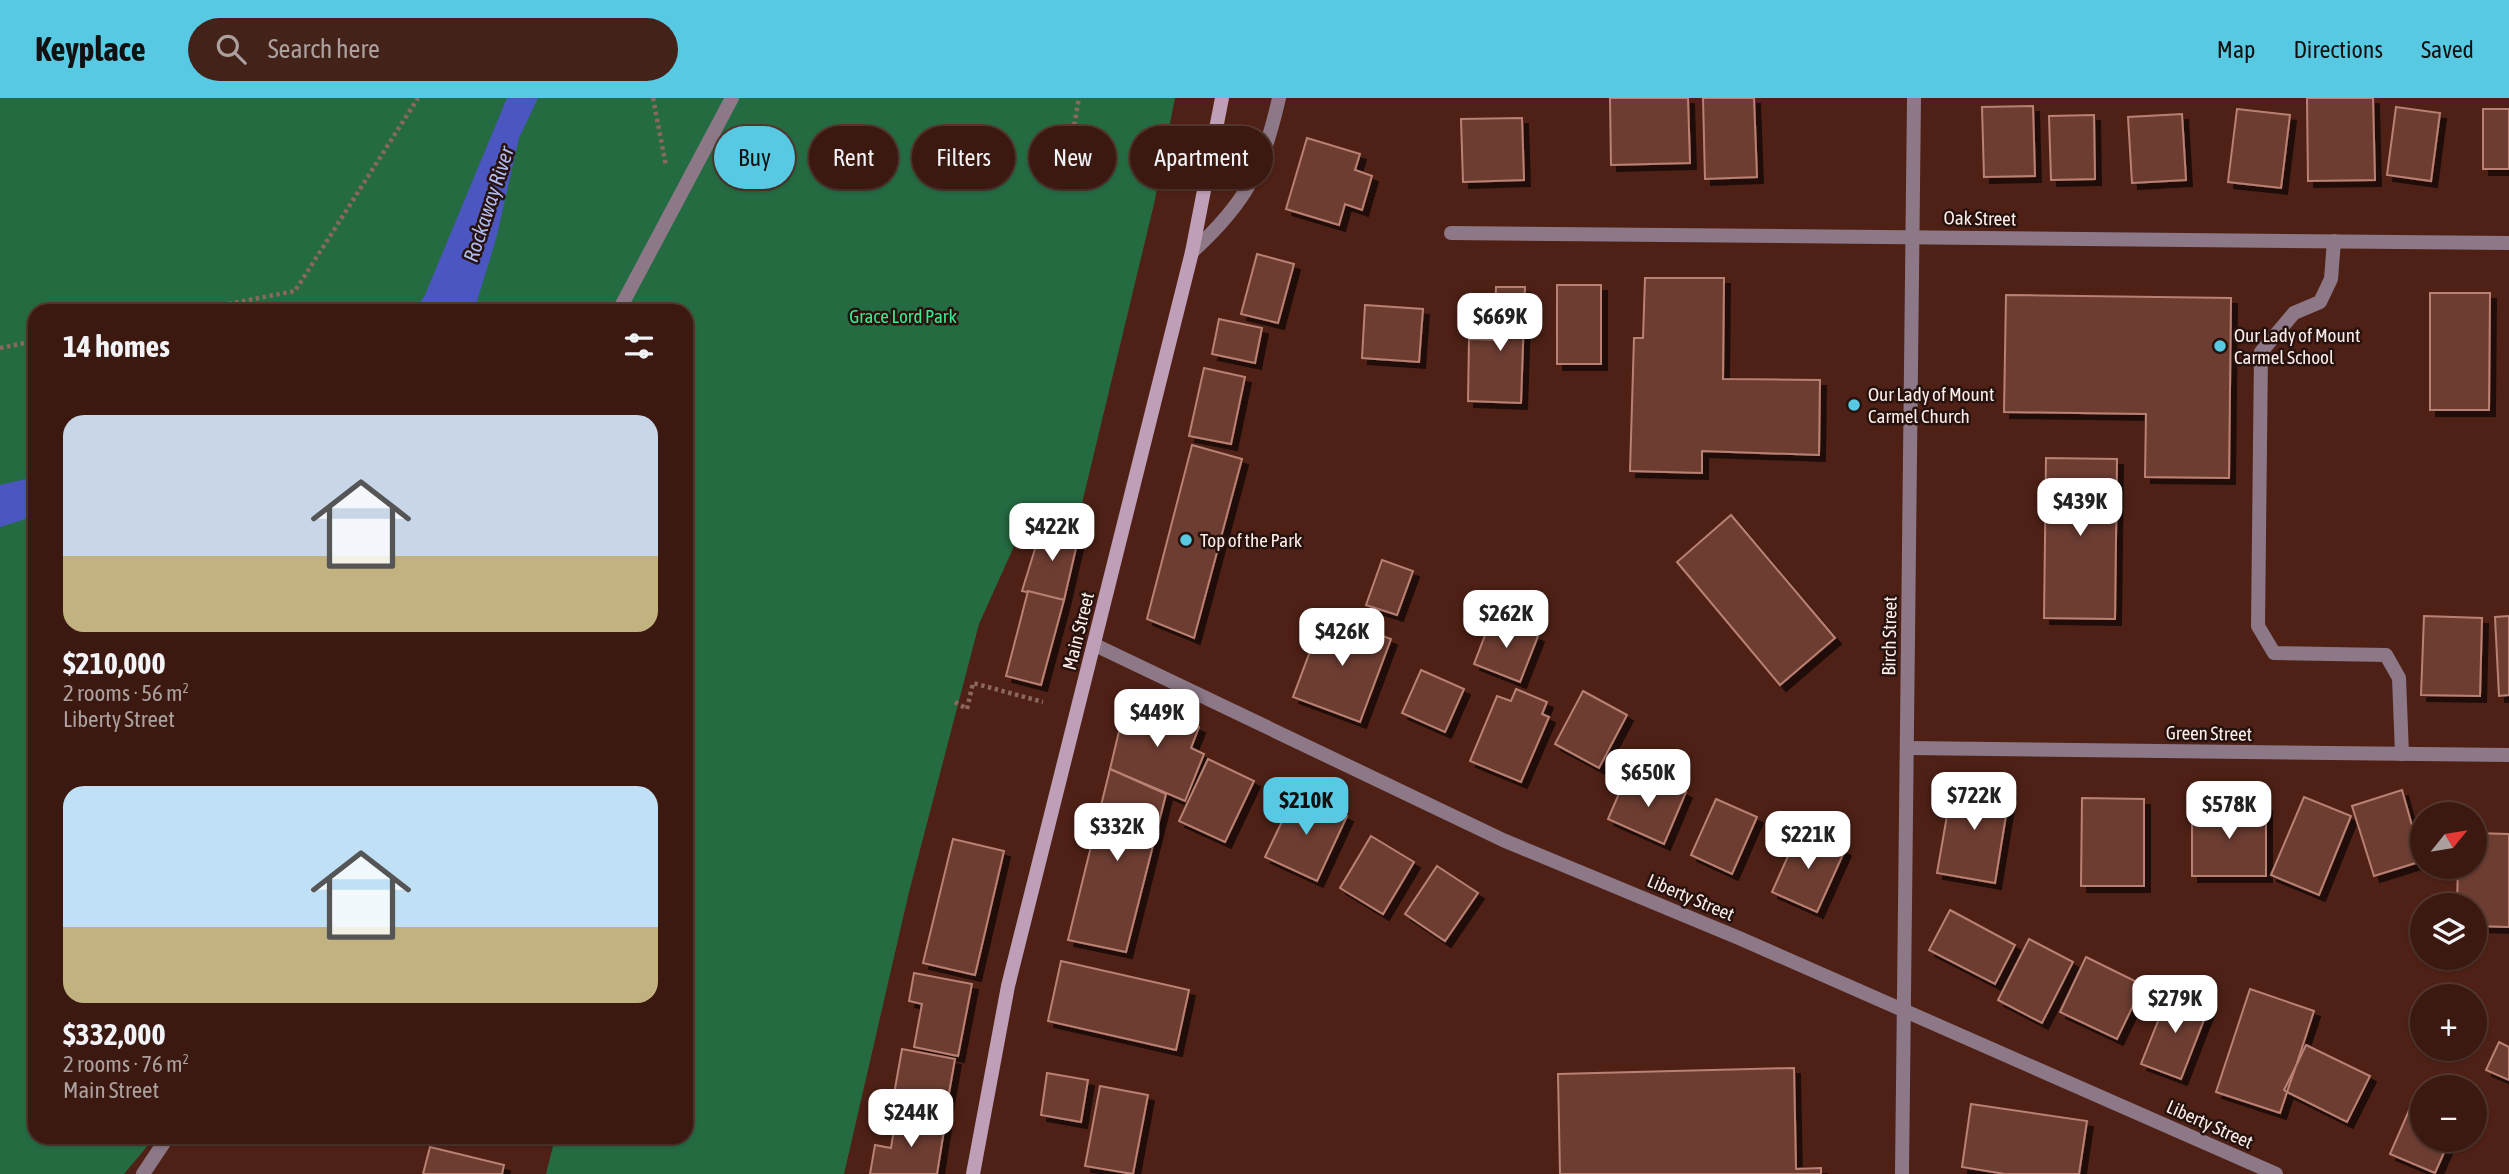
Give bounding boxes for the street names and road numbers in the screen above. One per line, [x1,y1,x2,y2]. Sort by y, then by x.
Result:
street label: Oak Street [1944,206,2016,230]
street label: Main Street [1058,590,1098,672]
street label: Birch Street [1877,596,1901,676]
street label: Green Street [2166,721,2252,745]
street label: Liberty Street [1644,869,1738,925]
street label: Liberty Street [2163,1095,2257,1153]

